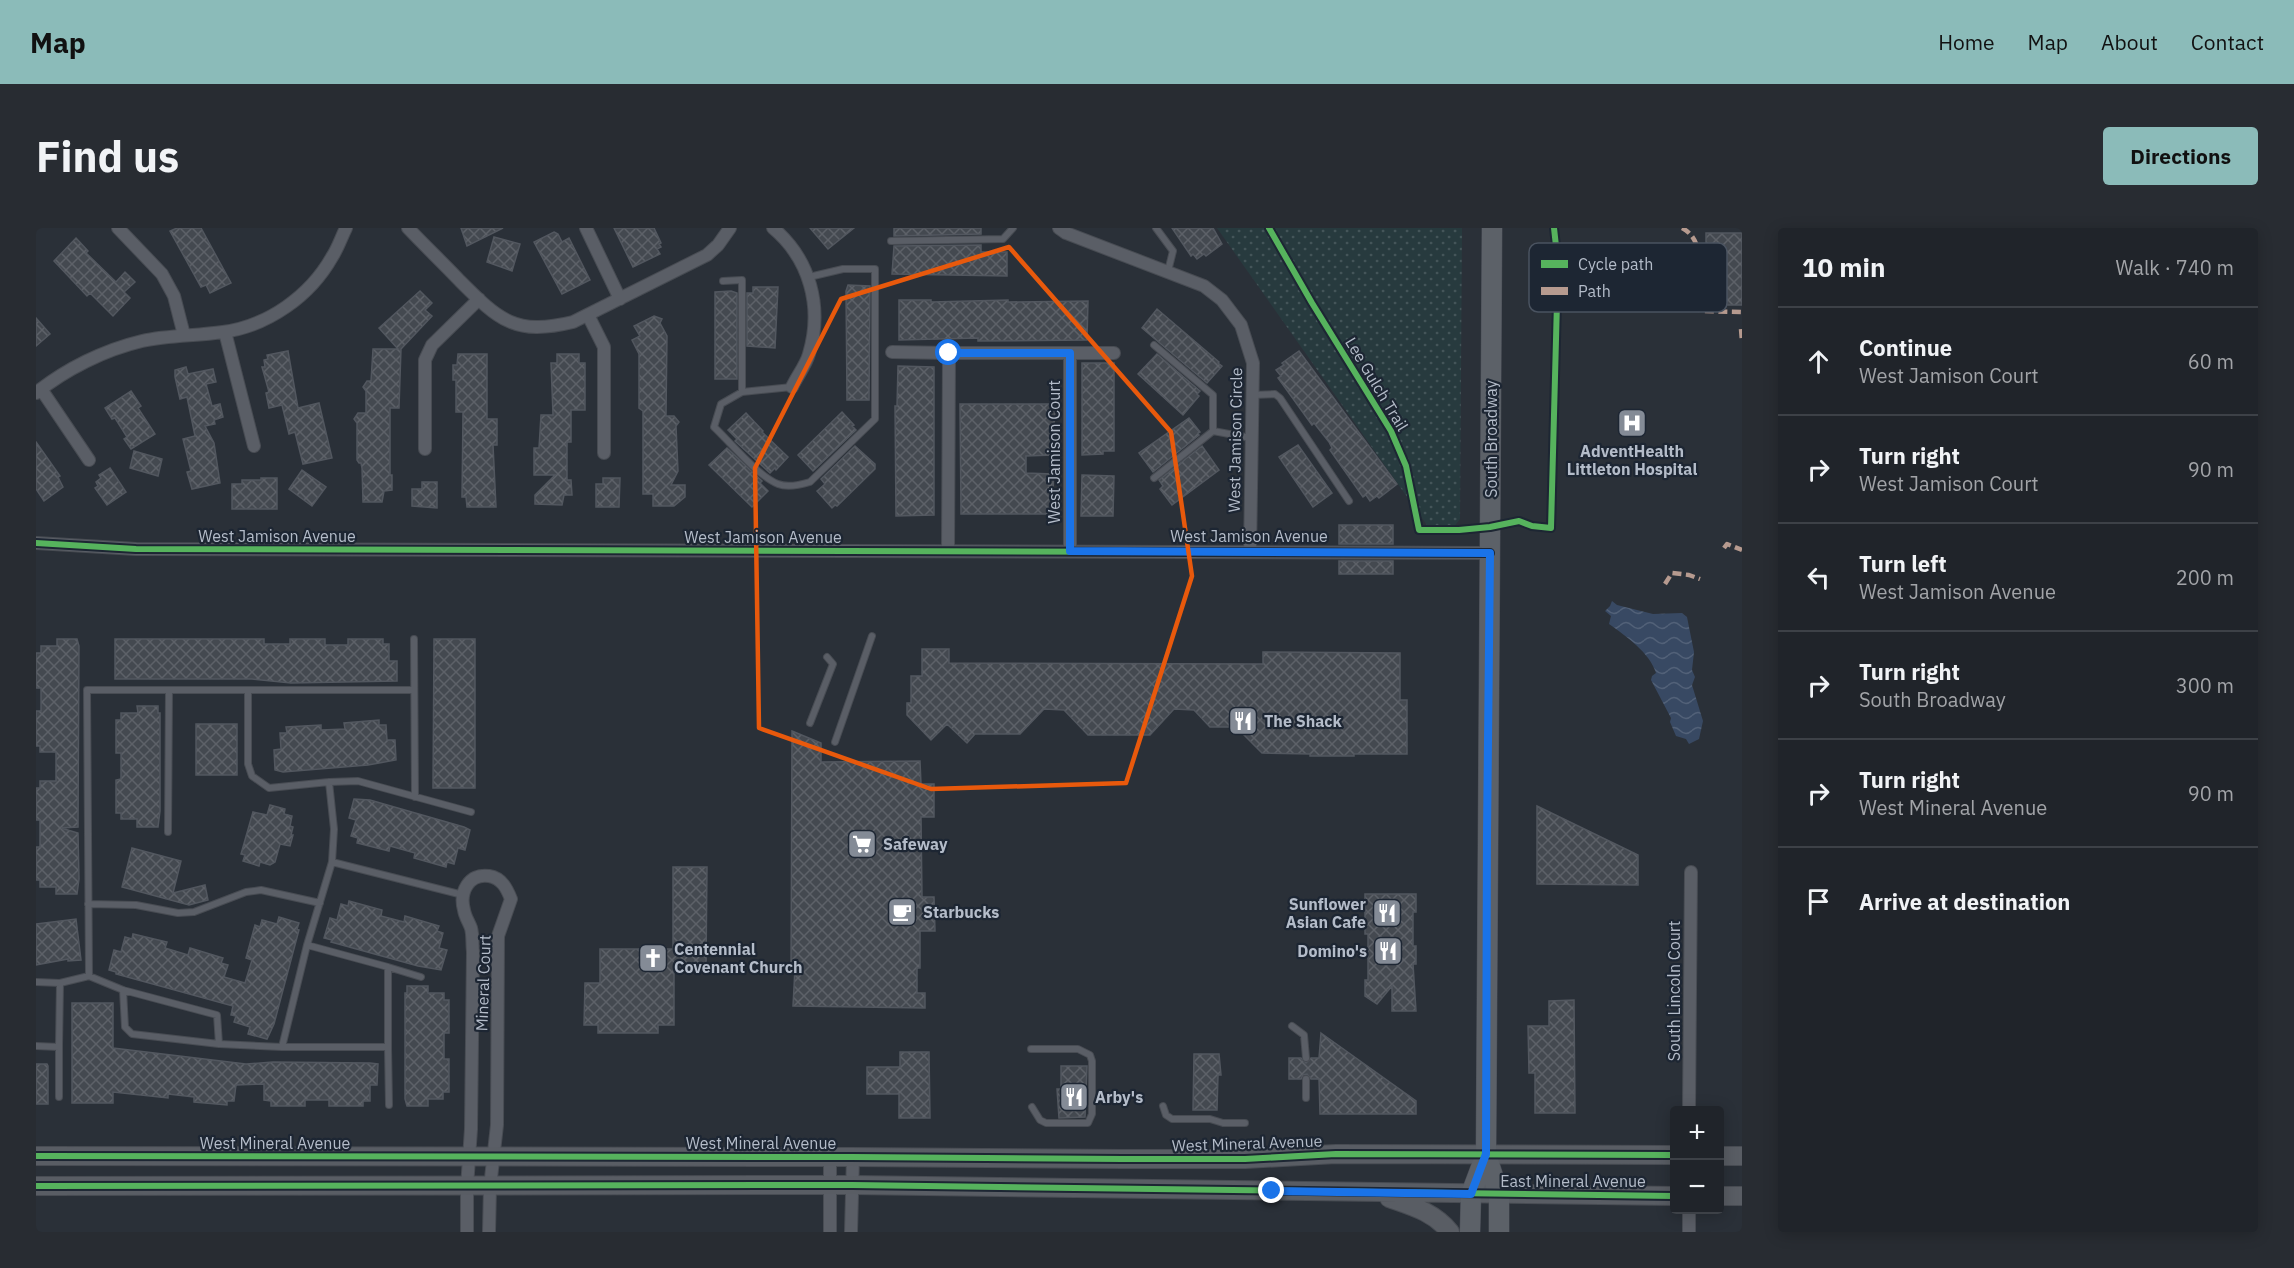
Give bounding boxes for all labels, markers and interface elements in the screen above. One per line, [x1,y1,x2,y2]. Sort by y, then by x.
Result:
text: Map [30,24,86,61]
text: Home [1938,28,1995,56]
text: Map [2028,28,2068,56]
text: About [2101,28,2158,56]
text: Contact [2191,28,2264,56]
button: Directions [2103,127,2258,185]
text: Find us [36,129,179,184]
legend [1529,243,1727,312]
text: 10 min [1802,250,1886,284]
text: Cycle path [1578,254,1653,274]
text: Walk · 740 m [2116,254,2234,281]
text: Path [1578,281,1611,301]
text: Continue [1859,333,1952,362]
street label: Lee Gulch Trail [1341,334,1413,434]
route start [935,339,961,365]
icon: ahead [1802,345,1835,378]
text: 60 m [2188,348,2234,375]
text: West Jamison Court [1859,362,2039,389]
street label: West Jamison Circle [1224,367,1246,513]
street label: West Jamison Court [1044,380,1064,524]
street label: South Broadway [1481,380,1501,498]
hospital icon: AdventHealth Littleton Hospital [1616,407,1648,439]
place label: AdventHealth Littleton Hospital [1567,441,1697,479]
text: Turn right [1859,441,1960,470]
icon: right [1802,453,1835,486]
text: 90 m [2188,456,2234,483]
text: West Jamison Court [1859,470,2039,497]
street label: West Jamison Avenue [198,526,356,546]
street label: West Jamison Avenue [1170,526,1328,546]
street label: West Jamison Avenue [684,527,842,547]
text: Turn left [1859,549,1947,578]
icon: left [1802,561,1835,594]
text: 200 m [2176,564,2234,591]
text: West Jamison Avenue [1859,578,2056,605]
text: Turn right [1859,657,1960,686]
icon: right [1802,669,1835,702]
text: 300 m [2176,672,2234,699]
text: South Broadway [1859,686,2006,713]
restaurant icon: The Shack [1227,705,1259,737]
place label: The Shack [1264,711,1343,731]
text: Turn right [1859,765,1960,794]
icon: right [1802,777,1835,810]
text: 90 m [2188,780,2234,807]
text: West Mineral Avenue [1859,794,2047,821]
supermarket icon: Safeway [846,828,878,860]
place label: Safeway [883,834,948,854]
icon: arrive [1802,885,1835,918]
text: Arrive at destination [1859,887,2070,916]
place label: Sunflower Asian Cafe [1286,894,1367,932]
cafe icon: Starbucks [886,896,918,928]
restaurant icon: Sunflower Asian Cafe [1371,897,1403,929]
place label: Starbucks [923,902,999,922]
street label: South Lincoln Court [1664,921,1684,1061]
street label: Mineral Court [471,934,495,1032]
restaurant icon: Domino's [1372,935,1404,967]
place label: Centennial Covenant Church [674,939,803,977]
place label: Domino's [1297,941,1367,961]
church icon: Centennial Covenant Church [637,942,669,974]
restaurant icon: Arby's [1058,1081,1090,1113]
place label: Arby's [1095,1087,1143,1107]
map controls [1670,1106,1724,1214]
button: + [1670,1106,1724,1160]
street label: West Mineral Avenue [1171,1130,1323,1156]
street label: West Mineral Avenue [200,1133,351,1153]
street label: West Mineral Avenue [686,1133,837,1153]
button: − [1670,1160,1724,1214]
street label: East Mineral Avenue [1500,1171,1646,1191]
route end [1258,1177,1284,1203]

